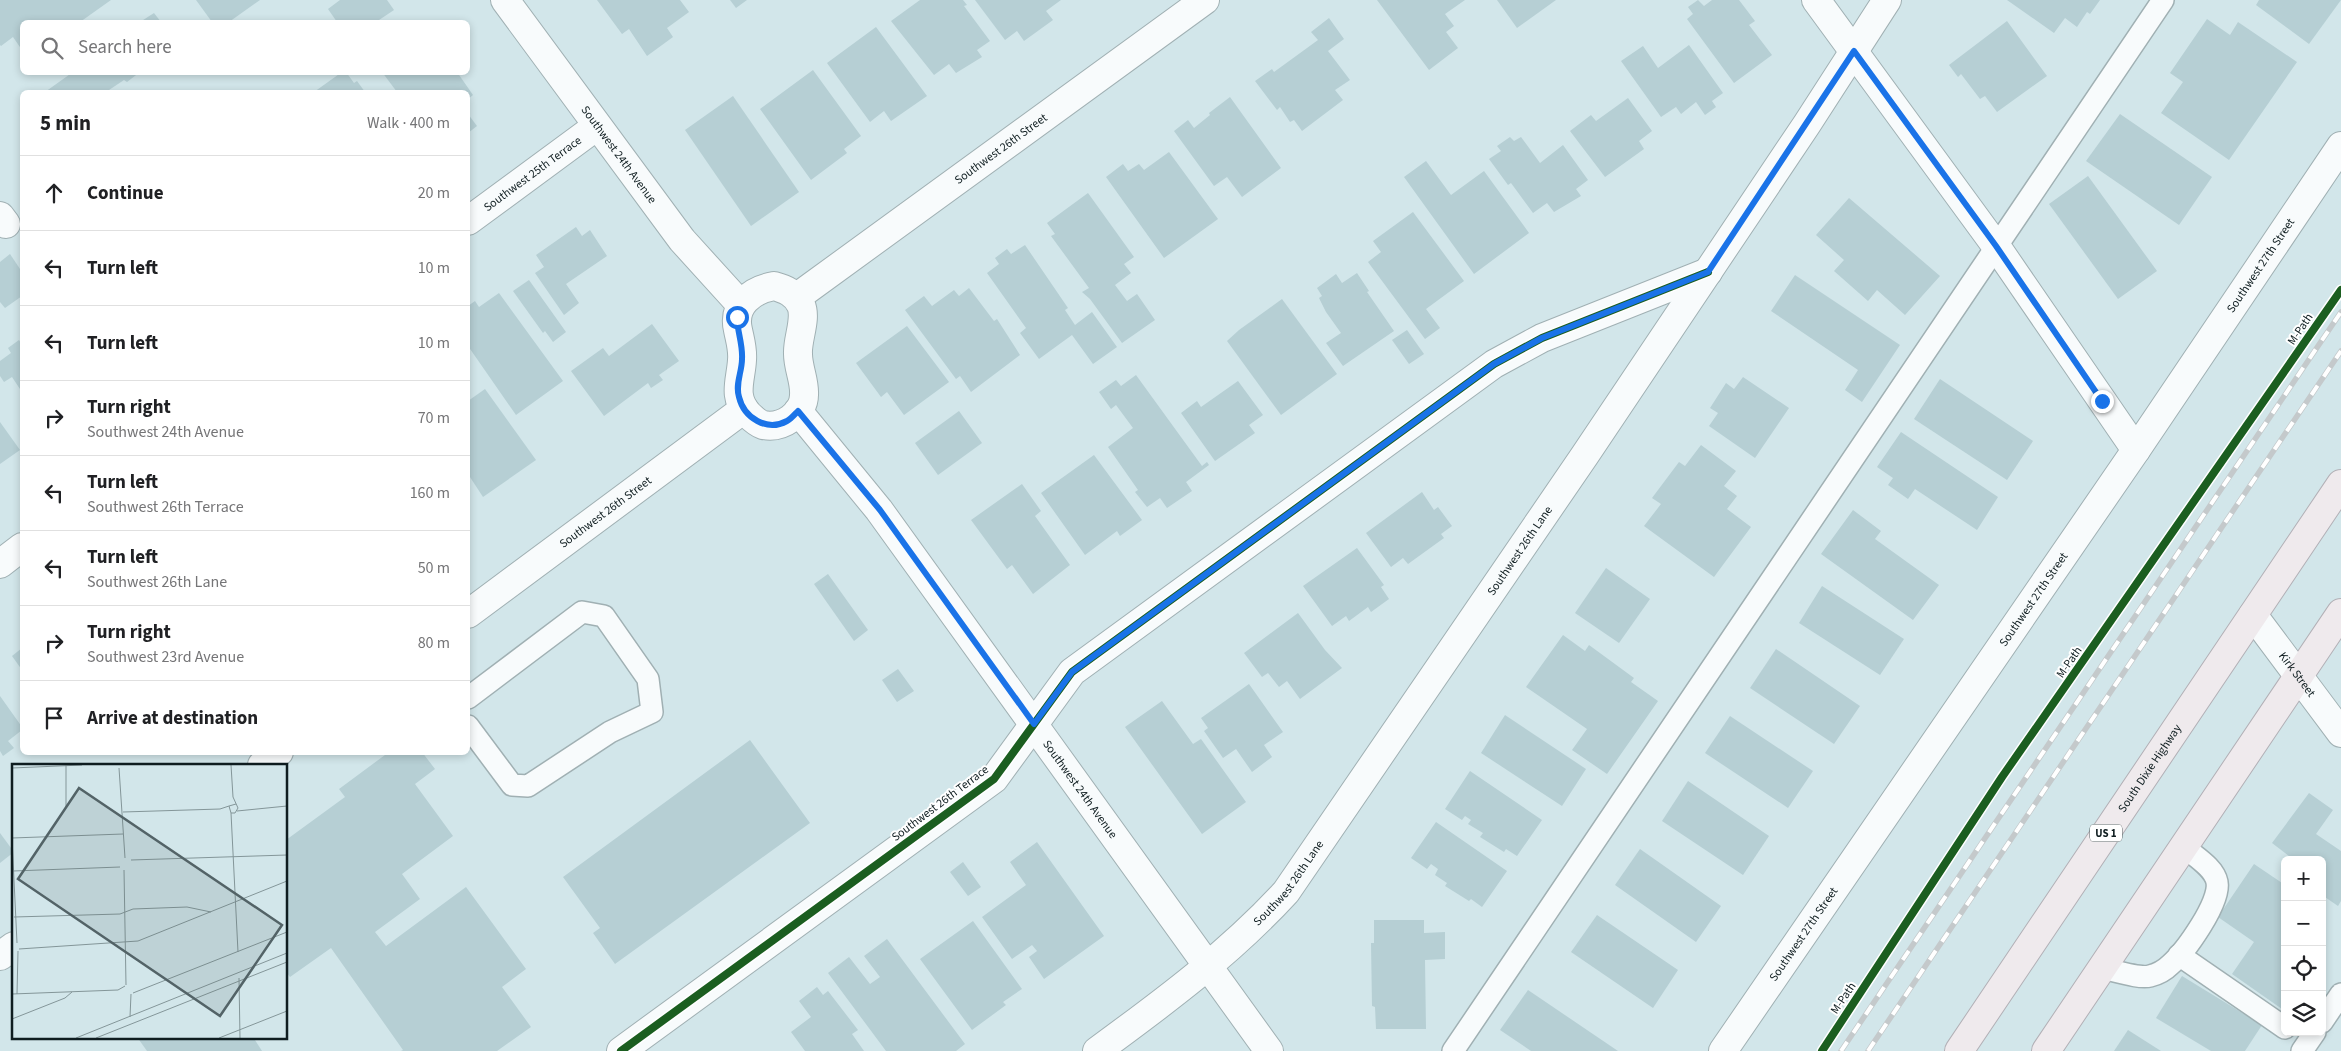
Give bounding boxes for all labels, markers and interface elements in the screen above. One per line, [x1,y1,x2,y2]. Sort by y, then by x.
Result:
search box [20,20,470,75]
icon: search [38,34,66,62]
text: Search here [78,34,172,61]
street label: Southwest 24th Avenue [577,102,660,207]
text: 5 min [40,108,91,138]
street label: Southwest 26th Street [951,110,1051,189]
text: Walk · 400 m [367,112,450,134]
street label: Southwest 25th Terrace [480,132,585,216]
icon: ahead [40,179,68,207]
text: Continue [87,180,164,207]
text: 20 m [418,182,450,204]
street label: Southwest 27th Street [2223,215,2299,316]
icon: left [40,254,68,282]
text: Turn left [87,255,158,282]
text: 10 m [418,257,450,279]
route start [726,306,749,329]
street label: M-Path [2284,310,2317,349]
icon: left [40,329,68,357]
text: Turn left [87,330,158,357]
text: 10 m [418,332,450,354]
route end [2091,390,2114,413]
text: Turn right [87,394,171,421]
icon: right [40,404,68,432]
text: 70 m [418,407,450,429]
text: Southwest 24th Avenue [87,421,244,443]
text: Turn left [87,469,158,496]
street label: Southwest 26th Street [556,473,655,552]
icon: left [40,479,68,507]
text: 160 m [410,482,450,504]
text: Southwest 26th Terrace [87,496,244,518]
street label: Southwest 26th Lane [1483,503,1557,599]
text: Turn left [87,544,158,571]
street label: Southwest 27th Street [1995,549,2072,650]
icon: left [40,554,68,582]
text: 50 m [418,557,450,579]
text: Southwest 26th Lane [87,571,227,593]
text: Turn right [87,619,171,646]
icon: right [40,629,68,657]
text: 80 m [418,632,450,654]
street label: M-Path [2052,643,2086,682]
text: Southwest 23rd Avenue [87,646,244,668]
street label: Kirk Street [2274,648,2319,701]
icon: arrive [40,704,68,732]
text: Arrive at destination [87,705,258,732]
street label: South Dixie Highway [2114,721,2186,816]
street label: Southwest 24th Avenue [1038,737,1121,842]
street label: Southwest 26th Terrace [888,761,992,846]
inset map [12,764,288,1038]
road number: US 1 [2090,824,2122,841]
street label: Southwest 26th Lane [1250,837,1328,930]
map controls [2281,856,2326,1036]
button: + [2281,856,2326,901]
street label: Southwest 27th Street [1765,884,1842,985]
button: − [2281,901,2326,946]
button: locate [2281,946,2326,991]
street label: M-Path [1827,979,1860,1018]
button: layers [2281,991,2326,1036]

